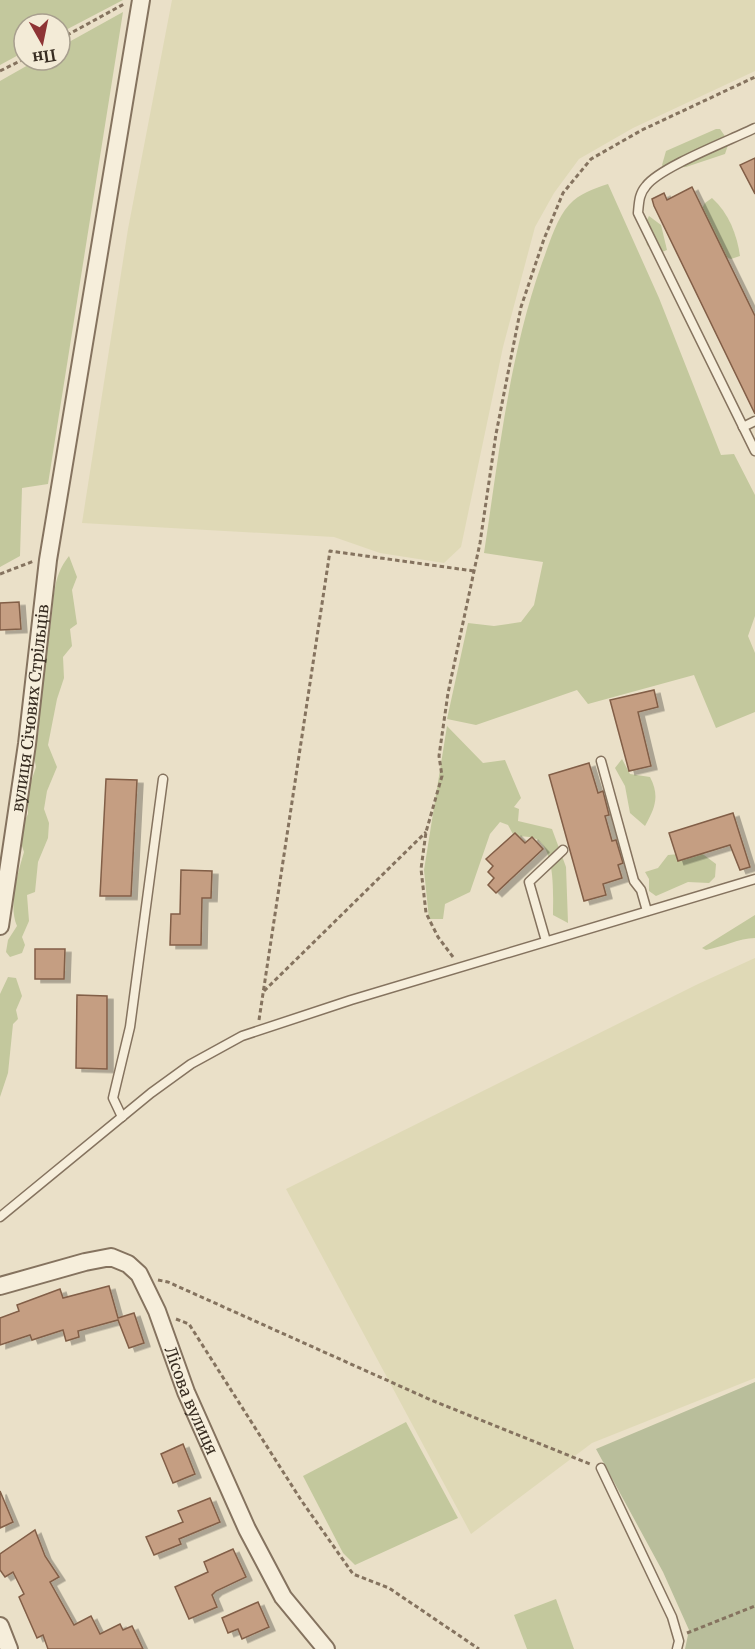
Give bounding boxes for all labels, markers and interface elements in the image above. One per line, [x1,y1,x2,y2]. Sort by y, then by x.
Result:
north arrow [12,12,72,72]
text: Пн [31,45,58,69]
street label: вулиця Січових Стрільців [7,603,53,813]
street label: Лісова вулиця [160,1344,223,1458]

